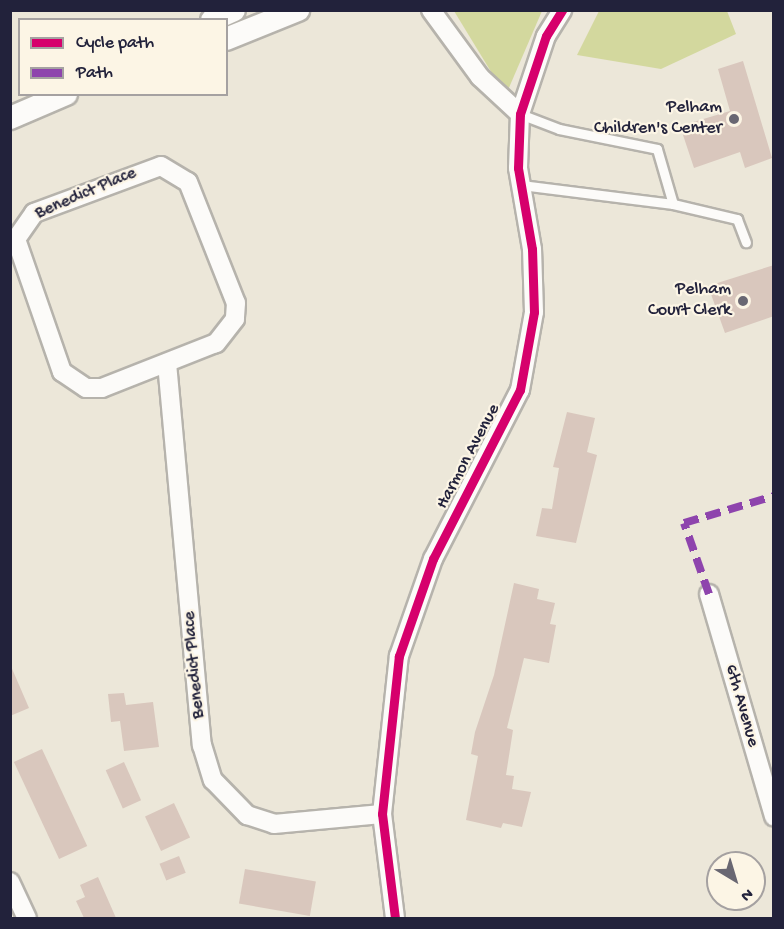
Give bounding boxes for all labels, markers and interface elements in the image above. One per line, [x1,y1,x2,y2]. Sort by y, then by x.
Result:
legend [18,18,228,96]
text: Cycle path [76,33,154,54]
text: Path [76,63,113,84]
place label: Pelham Children's Center [594,98,722,140]
marker: Pelham Children's Center [727,112,741,126]
street label: Benedict Place [32,163,140,225]
place label: Pelham Court Clerk [648,280,731,322]
marker: Pelham Court Clerk [736,294,750,308]
street label: Harmon Avenue [432,401,506,513]
street label: Benedict Place [180,610,210,720]
street label: 6th Avenue [719,662,763,750]
north arrow [706,851,766,911]
text: N [736,883,756,905]

